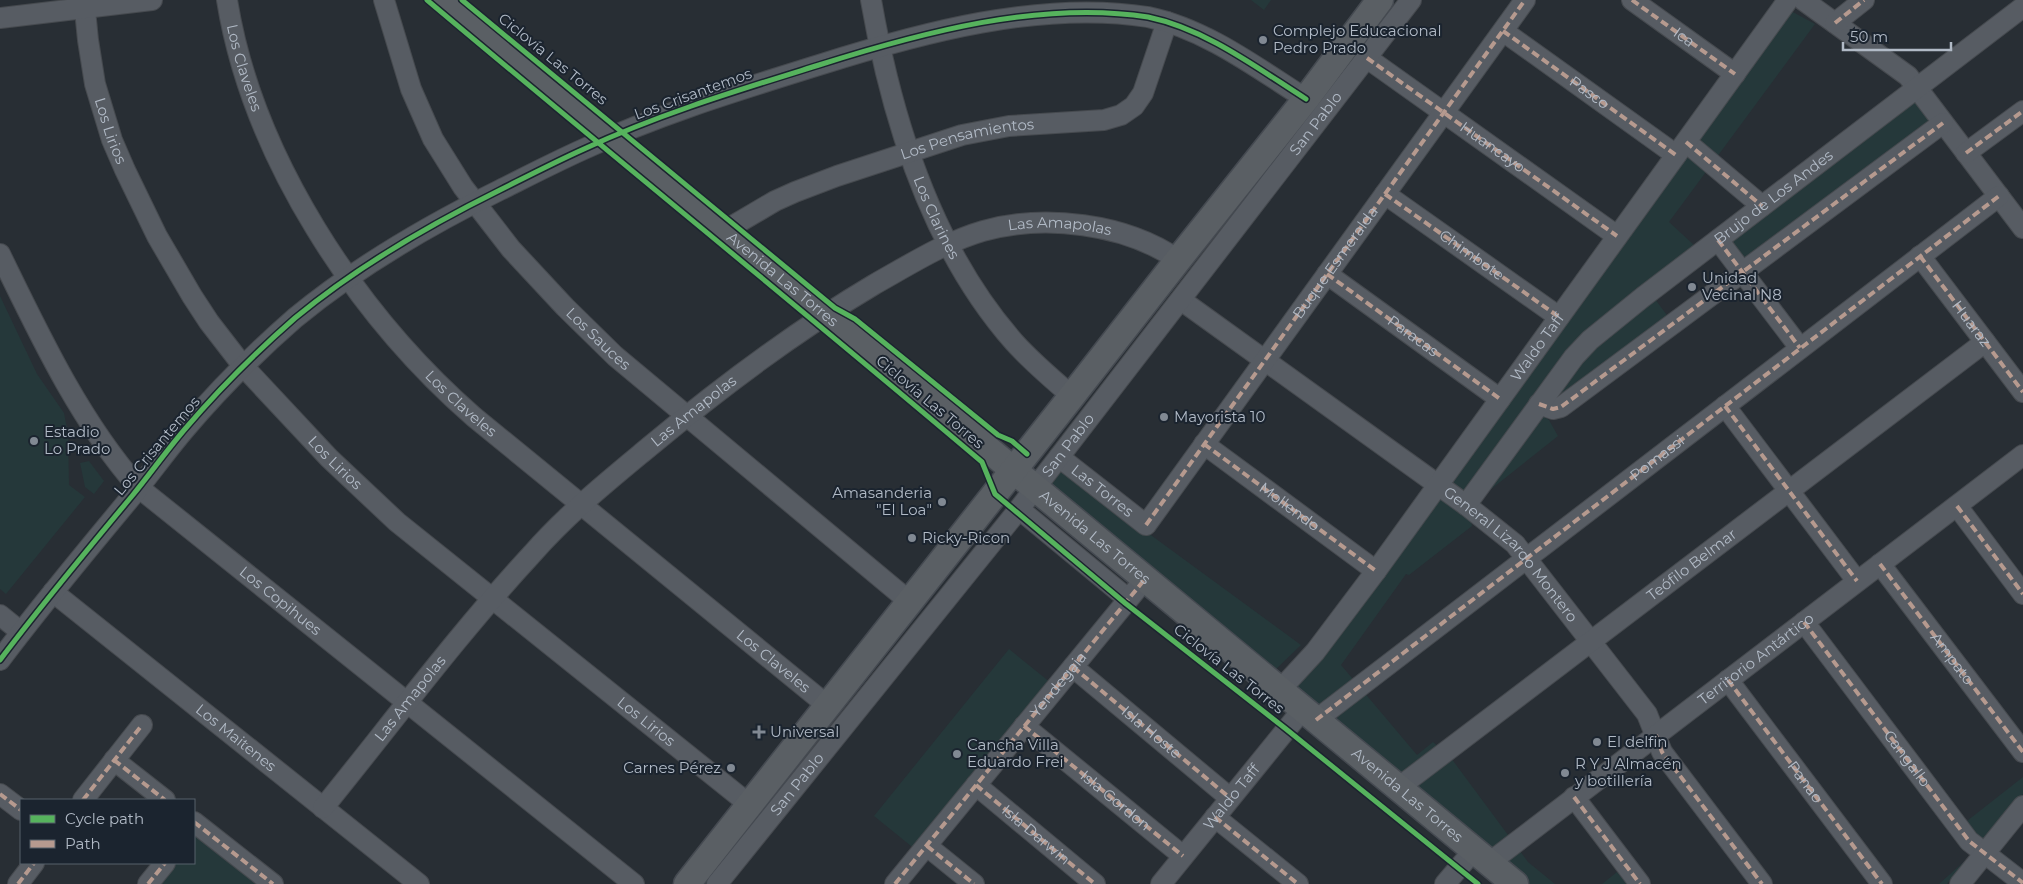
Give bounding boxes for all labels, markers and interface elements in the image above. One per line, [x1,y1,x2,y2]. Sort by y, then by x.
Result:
street label: Ciclovía Las Torres [495,9,612,109]
scale bar [1843,20,1950,52]
place label: Complejo Educacional Pedro Prado [1273,21,1441,57]
street label: Los Claveles [223,22,267,114]
street label: Ica [1670,23,1699,51]
text: 50 m [1850,27,1888,46]
marker: Complejo Educacional Pedro Prado [1257,34,1269,46]
street label: Los Crisantemos [631,63,754,124]
street label: Pasco [1566,72,1613,113]
street label: San Pablo [1285,88,1346,159]
street label: Los Lirios [91,95,131,167]
street label: Los Pensamientos [898,114,1035,164]
street label: Huancayo [1456,117,1529,177]
street label: Brujo de Los Andes [1710,145,1837,249]
street label: Los Clarines [909,173,964,262]
street label: Buque Esmeralda [1288,202,1382,322]
street label: Las Amapolas [1007,213,1114,239]
street label: Chimbote [1436,225,1508,284]
street label: Avenida Las Torres [723,228,842,331]
place label: Unidad Vecinal N8 [1702,268,1782,304]
marker: Unidad Vecinal N8 [1686,281,1698,293]
street label: Huaraz [1948,297,1996,351]
street label: Los Sauces [562,303,635,374]
street label: Waldo Taff [1506,308,1569,385]
street label: Paracas [1384,311,1442,360]
street label: Ciclovía Las Torres [872,351,988,452]
street label: Los Claveles [421,366,501,441]
street label: Las Amapolas [647,371,740,451]
street label: Los Crisantemos [110,392,204,499]
place label: Mayorista 10 [1174,407,1265,426]
street label: San Pablo [1037,409,1098,480]
marker: Mayorista 10 [1158,411,1170,423]
place label: Estadio Lo Prado [44,422,110,458]
street label: Pomassi [1626,431,1688,485]
street label: Los Lirios [304,432,367,493]
marker: Estadio Lo Prado [28,435,40,447]
street label: Las Torres [1068,460,1138,521]
street label: Mollendo [1256,478,1324,535]
street label: General Lizardo Montero [1440,482,1582,626]
place label: Amasanderia "El Loa" [832,483,932,519]
street label: Avenida Las Torres [1036,485,1155,588]
marker: Amasanderia "El Loa" [936,496,948,508]
street label: Teófilo Belmar [1643,524,1740,605]
place label: Ricky-Ricon [922,528,1010,547]
marker: Ricky-Ricon [906,532,918,544]
street label: Los Copihues [236,562,326,639]
street label: Territorio Antártico [1694,608,1817,709]
street label: Ciclovía Las Torres [1170,619,1289,718]
street label: Los Claveles [733,625,815,697]
street label: Ampato [1926,628,1978,688]
street label: Yendegaia [1026,648,1091,721]
street label: Las Amapolas [370,651,450,745]
street label: Los Lirios [614,692,679,750]
street label: Los Maitenes [192,700,280,775]
street label: Isla Hoste [1118,701,1186,762]
place label: Universal [770,722,839,741]
marker: Universal [752,725,766,739]
street label: Cangallo [1880,726,1935,790]
place label: El delfin [1607,732,1667,751]
place label: Cancha Villa Eduardo Frei [967,735,1064,771]
marker: El delfin [1591,736,1603,748]
street label: Avenida Las Torres [1348,743,1467,846]
marker: Cancha Villa Eduardo Frei [951,748,963,760]
street label: San Pablo [766,749,828,819]
place label: R Y J Almacén y botillería [1574,754,1682,790]
street label: Panao [1784,757,1828,807]
place label: Carnes Pérez [623,758,721,777]
street label: Waldo Taff [1199,759,1264,834]
marker: Carnes Pérez [725,762,737,774]
street label: Isla Gordon [1077,766,1155,835]
marker: R Y J Almacén y botillería [1559,767,1571,779]
legend [20,799,195,864]
street label: Isla Darwin [998,800,1074,869]
text: Cycle path [65,809,144,828]
text: Path [65,834,101,853]

